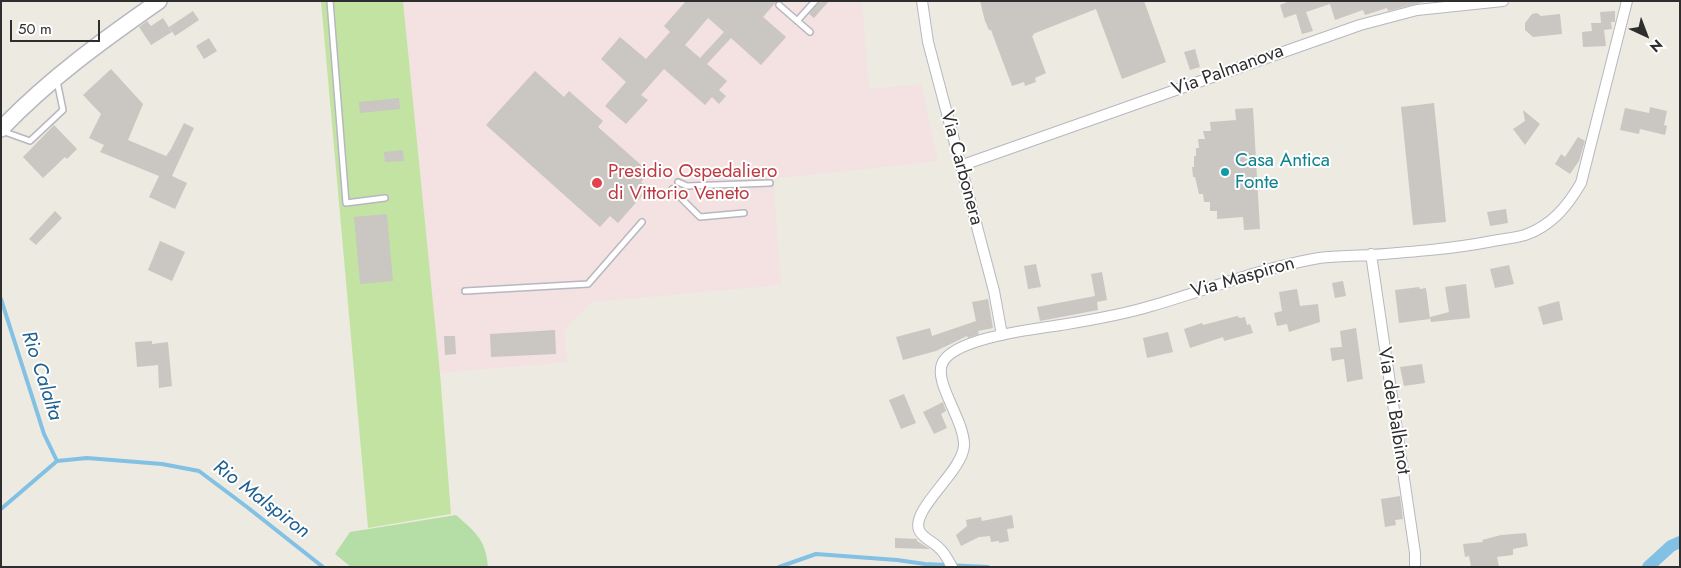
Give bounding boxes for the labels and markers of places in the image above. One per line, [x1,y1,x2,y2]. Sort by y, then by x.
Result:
place label: Casa Antica Fonte [1235,150,1330,194]
place label: Presidio Ospedaliero di Vittorio Veneto [608,161,777,205]
marker: Casa Antica Fonte [1219,166,1231,178]
marker: Presidio Ospedaliero di Vittorio Veneto [590,176,604,190]

